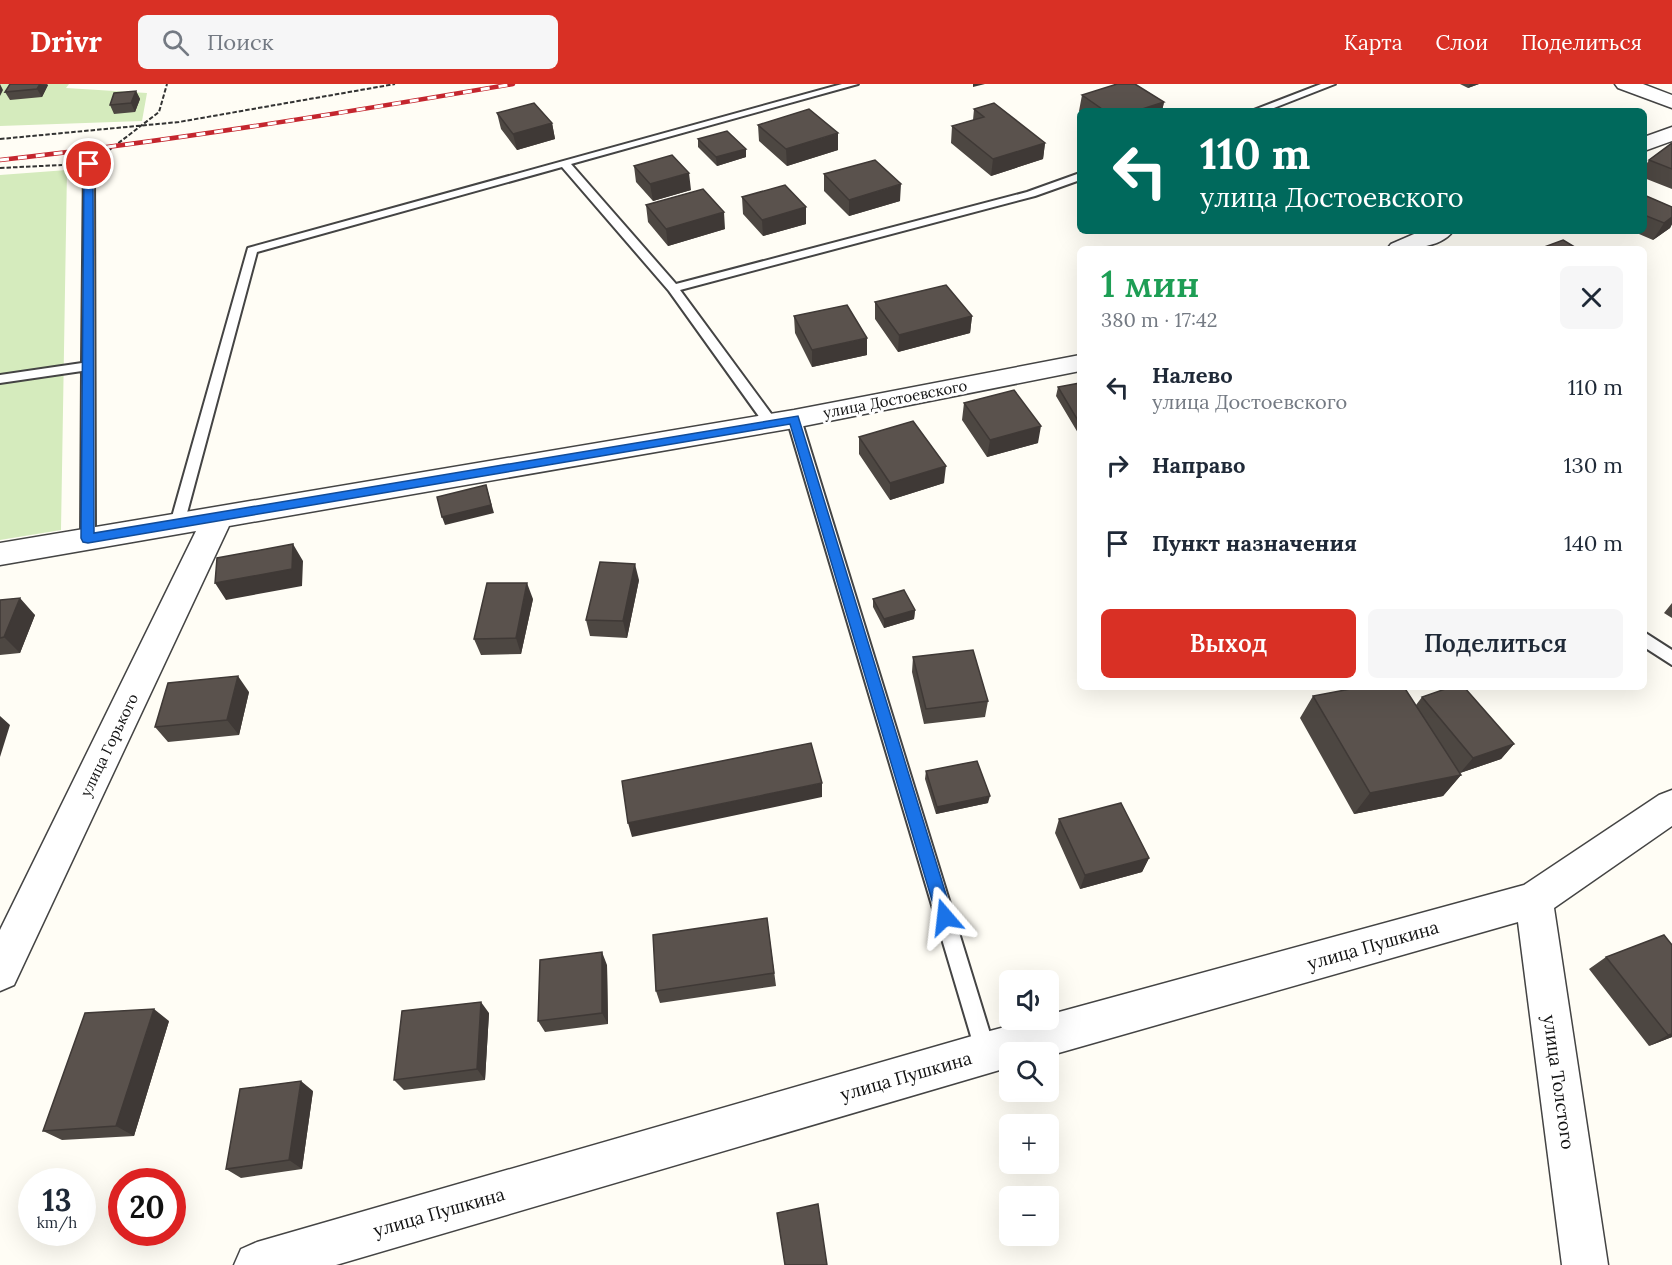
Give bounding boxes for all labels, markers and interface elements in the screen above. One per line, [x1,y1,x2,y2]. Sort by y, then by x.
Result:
search box [138,15,558,69]
text: Drivr [30,24,102,60]
icon: search [159,26,192,59]
text: Поиск [207,28,274,56]
text: Карта [1344,29,1403,56]
text: Слои [1436,29,1488,56]
text: Поделиться [1521,29,1642,56]
text: 110 m [1200,127,1311,181]
icon: left [1101,132,1179,210]
pin [63,138,114,189]
icon: arrive [72,147,105,180]
text: улица Достоевского [1200,180,1464,214]
text: 1 мин [1101,261,1199,307]
button: close [1560,266,1623,329]
text: 380 m · 17:42 [1101,307,1218,332]
text: Налево [1152,361,1233,389]
icon: left [1101,371,1134,404]
text: 110 m [1568,373,1623,401]
street label: улица Достоевского [821,376,969,422]
text: улица Достоевского [1152,389,1347,414]
icon: right [1101,449,1134,482]
text: Направо [1152,451,1246,479]
text: 130 m [1564,451,1623,479]
icon: arrive [1101,527,1134,560]
text: Пункт назначения [1152,529,1357,557]
text: 140 m [1564,529,1623,557]
button: Выход [1101,609,1356,678]
button: Поделиться [1368,609,1623,678]
street label: улица Горького [76,690,142,800]
position arrow [913,885,977,949]
street label: улица Пушкина [1305,915,1441,975]
map controls [999,970,1059,1246]
button: sound [999,970,1059,1030]
street label: улица Толстого [1538,1013,1580,1151]
button: search [999,1042,1059,1102]
street label: улица Пушкина [838,1046,974,1106]
button: + [999,1114,1059,1174]
speed limit sign: 20 [108,1168,186,1246]
text: 13 [43,1181,71,1219]
street label: улица Пушкина [371,1182,507,1242]
button: − [999,1186,1059,1246]
text: km/h [37,1213,77,1232]

